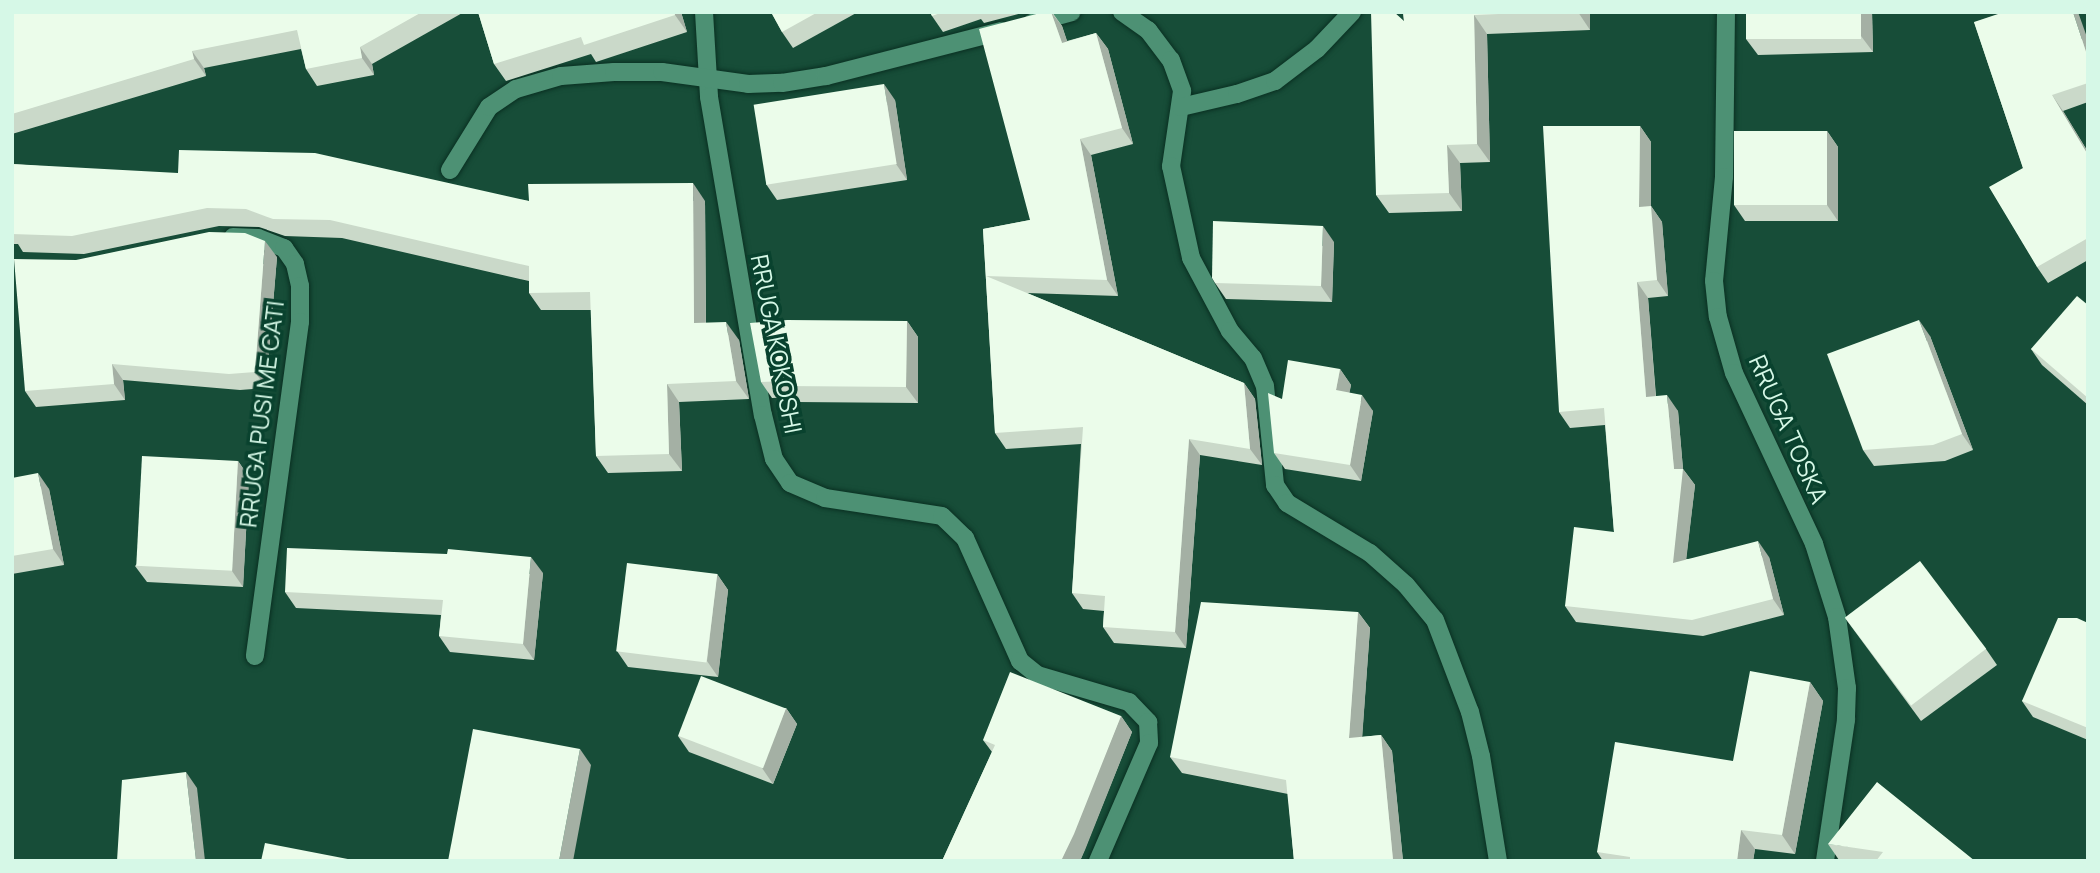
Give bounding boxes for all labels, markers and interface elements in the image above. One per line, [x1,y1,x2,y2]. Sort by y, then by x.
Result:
street label: RRUGA KOKOSHI [746,252,808,436]
street label: RRUGA PUSI ME CATI [233,299,289,529]
street label: RRUGA TOSKA [1743,350,1835,508]

